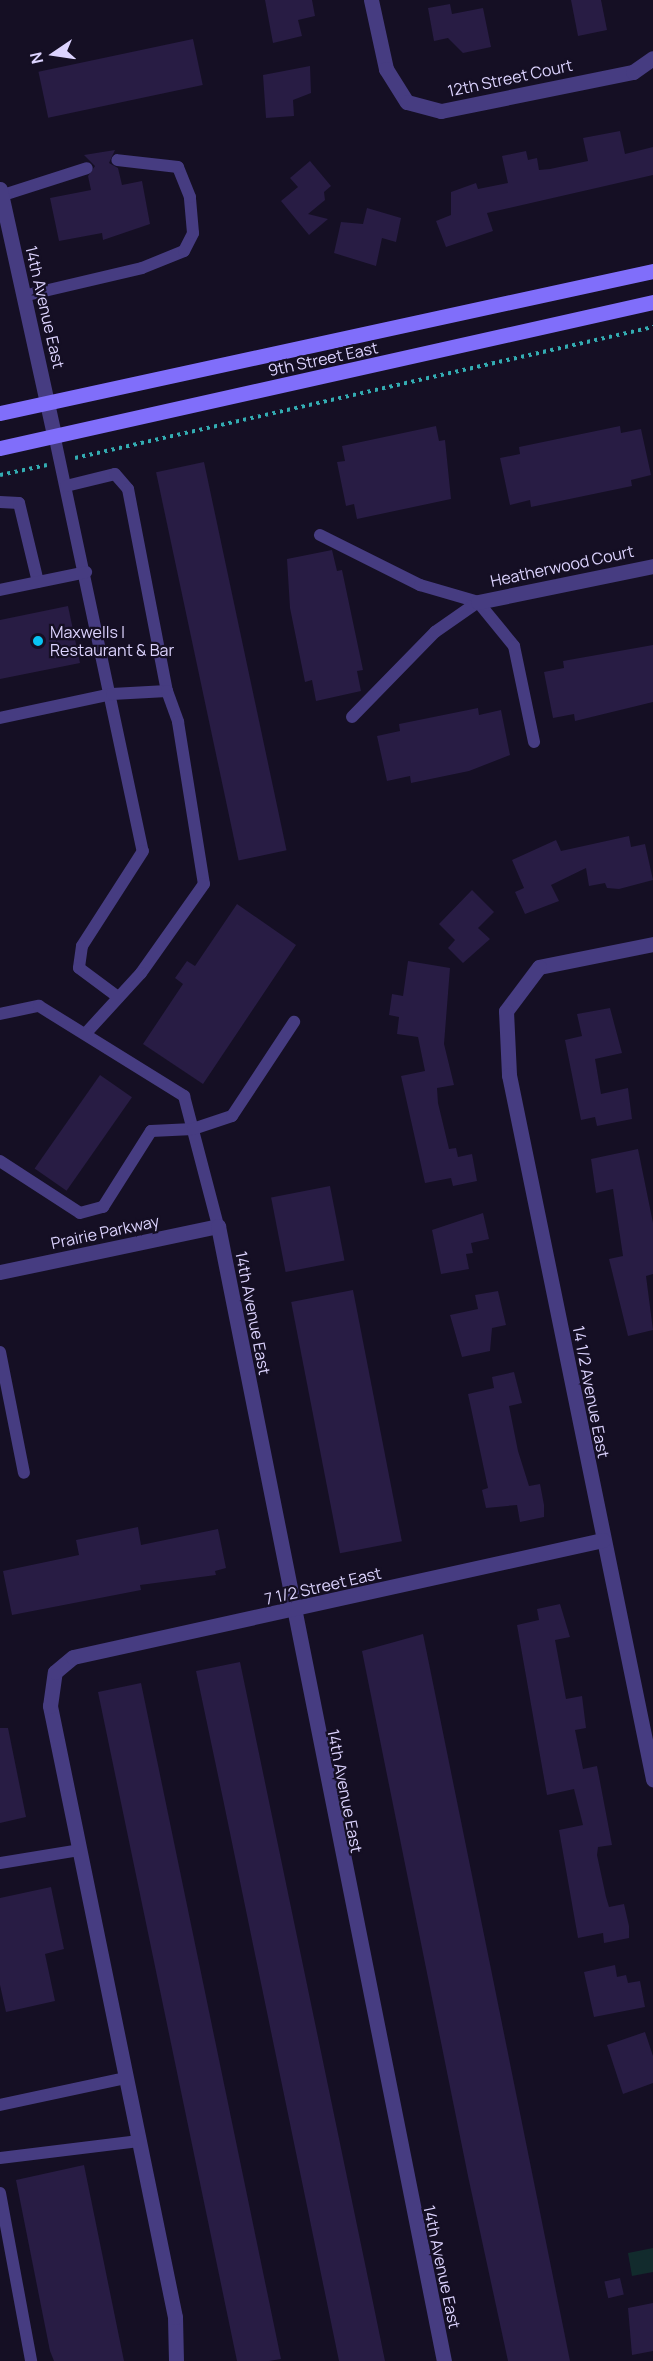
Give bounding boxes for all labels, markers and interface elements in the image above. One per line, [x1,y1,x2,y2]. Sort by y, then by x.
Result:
north arrow [24,24,84,84]
text: N [24,50,48,66]
street label: 12th Street Court [446,55,574,101]
street label: 14th Avenue East [22,244,68,370]
street label: 9th Street East [266,338,380,380]
street label: Heatherwood Court [488,541,636,591]
place label: Maxwells | Restaurant & Bar [50,622,174,660]
marker: Maxwells | Restaurant & Bar [31,634,45,648]
street label: Prairie Parkway [49,1211,161,1253]
street label: 14th Avenue East [232,1250,274,1376]
street label: 14 1/2 Avenue East [569,1324,613,1460]
street label: 7 1/2 Street East [263,1563,383,1609]
street label: 14th Avenue East [324,1728,366,1854]
street label: 14th Avenue East [420,2204,464,2330]

